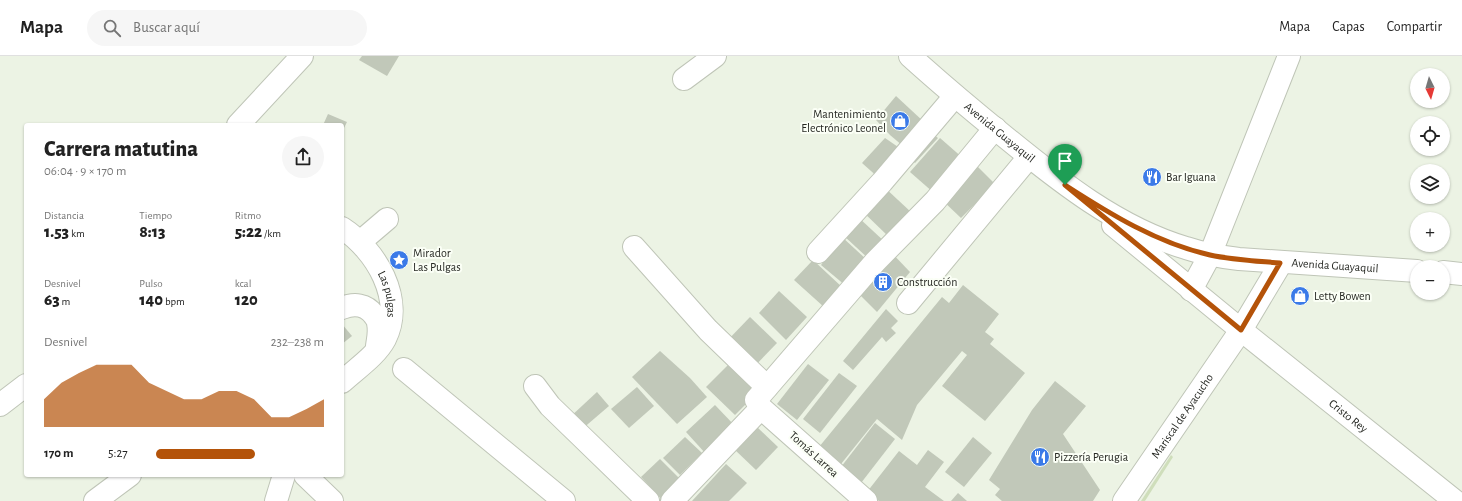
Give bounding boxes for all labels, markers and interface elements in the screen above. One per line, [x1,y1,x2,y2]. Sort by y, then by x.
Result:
search box [87,10,367,46]
icon: search [101,17,123,39]
text: Mapa [20,18,63,37]
text: Buscar aquí [133,20,200,35]
text: Mapa [1279,20,1310,34]
text: Capas [1332,20,1365,34]
text: Compartir [1387,20,1442,34]
north arrow [1410,68,1450,108]
map controls [1410,68,1450,300]
street label: Avenida Guayaquil [962,100,1037,165]
place label: Mantenimiento Electrónico Leonel [801,108,886,134]
shop icon: Mantenimiento Electrónico Leonel [889,110,911,132]
button: locate [1410,116,1450,156]
button: share [282,136,324,178]
text: Carrera matutina [44,138,198,160]
pin [1048,144,1082,185]
icon: arrive [1054,150,1076,172]
button: layers [1410,164,1450,204]
text: 06:04 · 9 × 170 m [44,165,126,178]
restaurant icon: Bar Iguana [1141,166,1163,188]
place label: Bar Iguana [1166,171,1216,183]
text: Distancia [44,210,84,221]
text: Tiempo [139,210,172,221]
text: Ritmo [235,210,261,221]
button: + [1410,212,1450,252]
text: 1.53 [44,223,69,240]
text: 8:13 [139,223,165,240]
text: 5:22 [235,223,262,240]
text: km [69,228,85,239]
text: /km [262,228,281,239]
place label: Mirador Las Pulgas [413,247,461,273]
place icon: Mirador Las Pulgas [388,249,410,271]
street label: Avenida Guayaquil [1291,257,1379,274]
button: − [1410,260,1450,300]
street label: Las pulgas [376,269,398,318]
building icon: Construcción [872,271,894,293]
place label: Construcción [897,276,957,288]
text: Desnivel [44,278,81,289]
text: Pulso [139,278,163,289]
text: kcal [235,278,251,289]
shop icon: Letty Bowen [1289,285,1311,307]
place label: Letty Bowen [1314,290,1371,303]
text: 63 [44,291,60,308]
text: 140 [139,291,163,308]
text: 120 [235,291,258,308]
text: m [60,296,70,307]
text: bpm [163,296,185,307]
text: Desnivel [44,336,88,349]
text: 232–238 m [271,336,324,349]
street label: Mariscal de Ayacucho [1149,371,1215,460]
street label: Cristo Rey [1327,397,1370,436]
street label: Tomás Larrea [787,429,841,479]
restaurant icon: Pizzería Perugia [1029,446,1051,468]
text: 170 m [44,447,74,460]
text: 5:27 [108,447,128,460]
place label: Pizzería Perugia [1054,451,1129,463]

